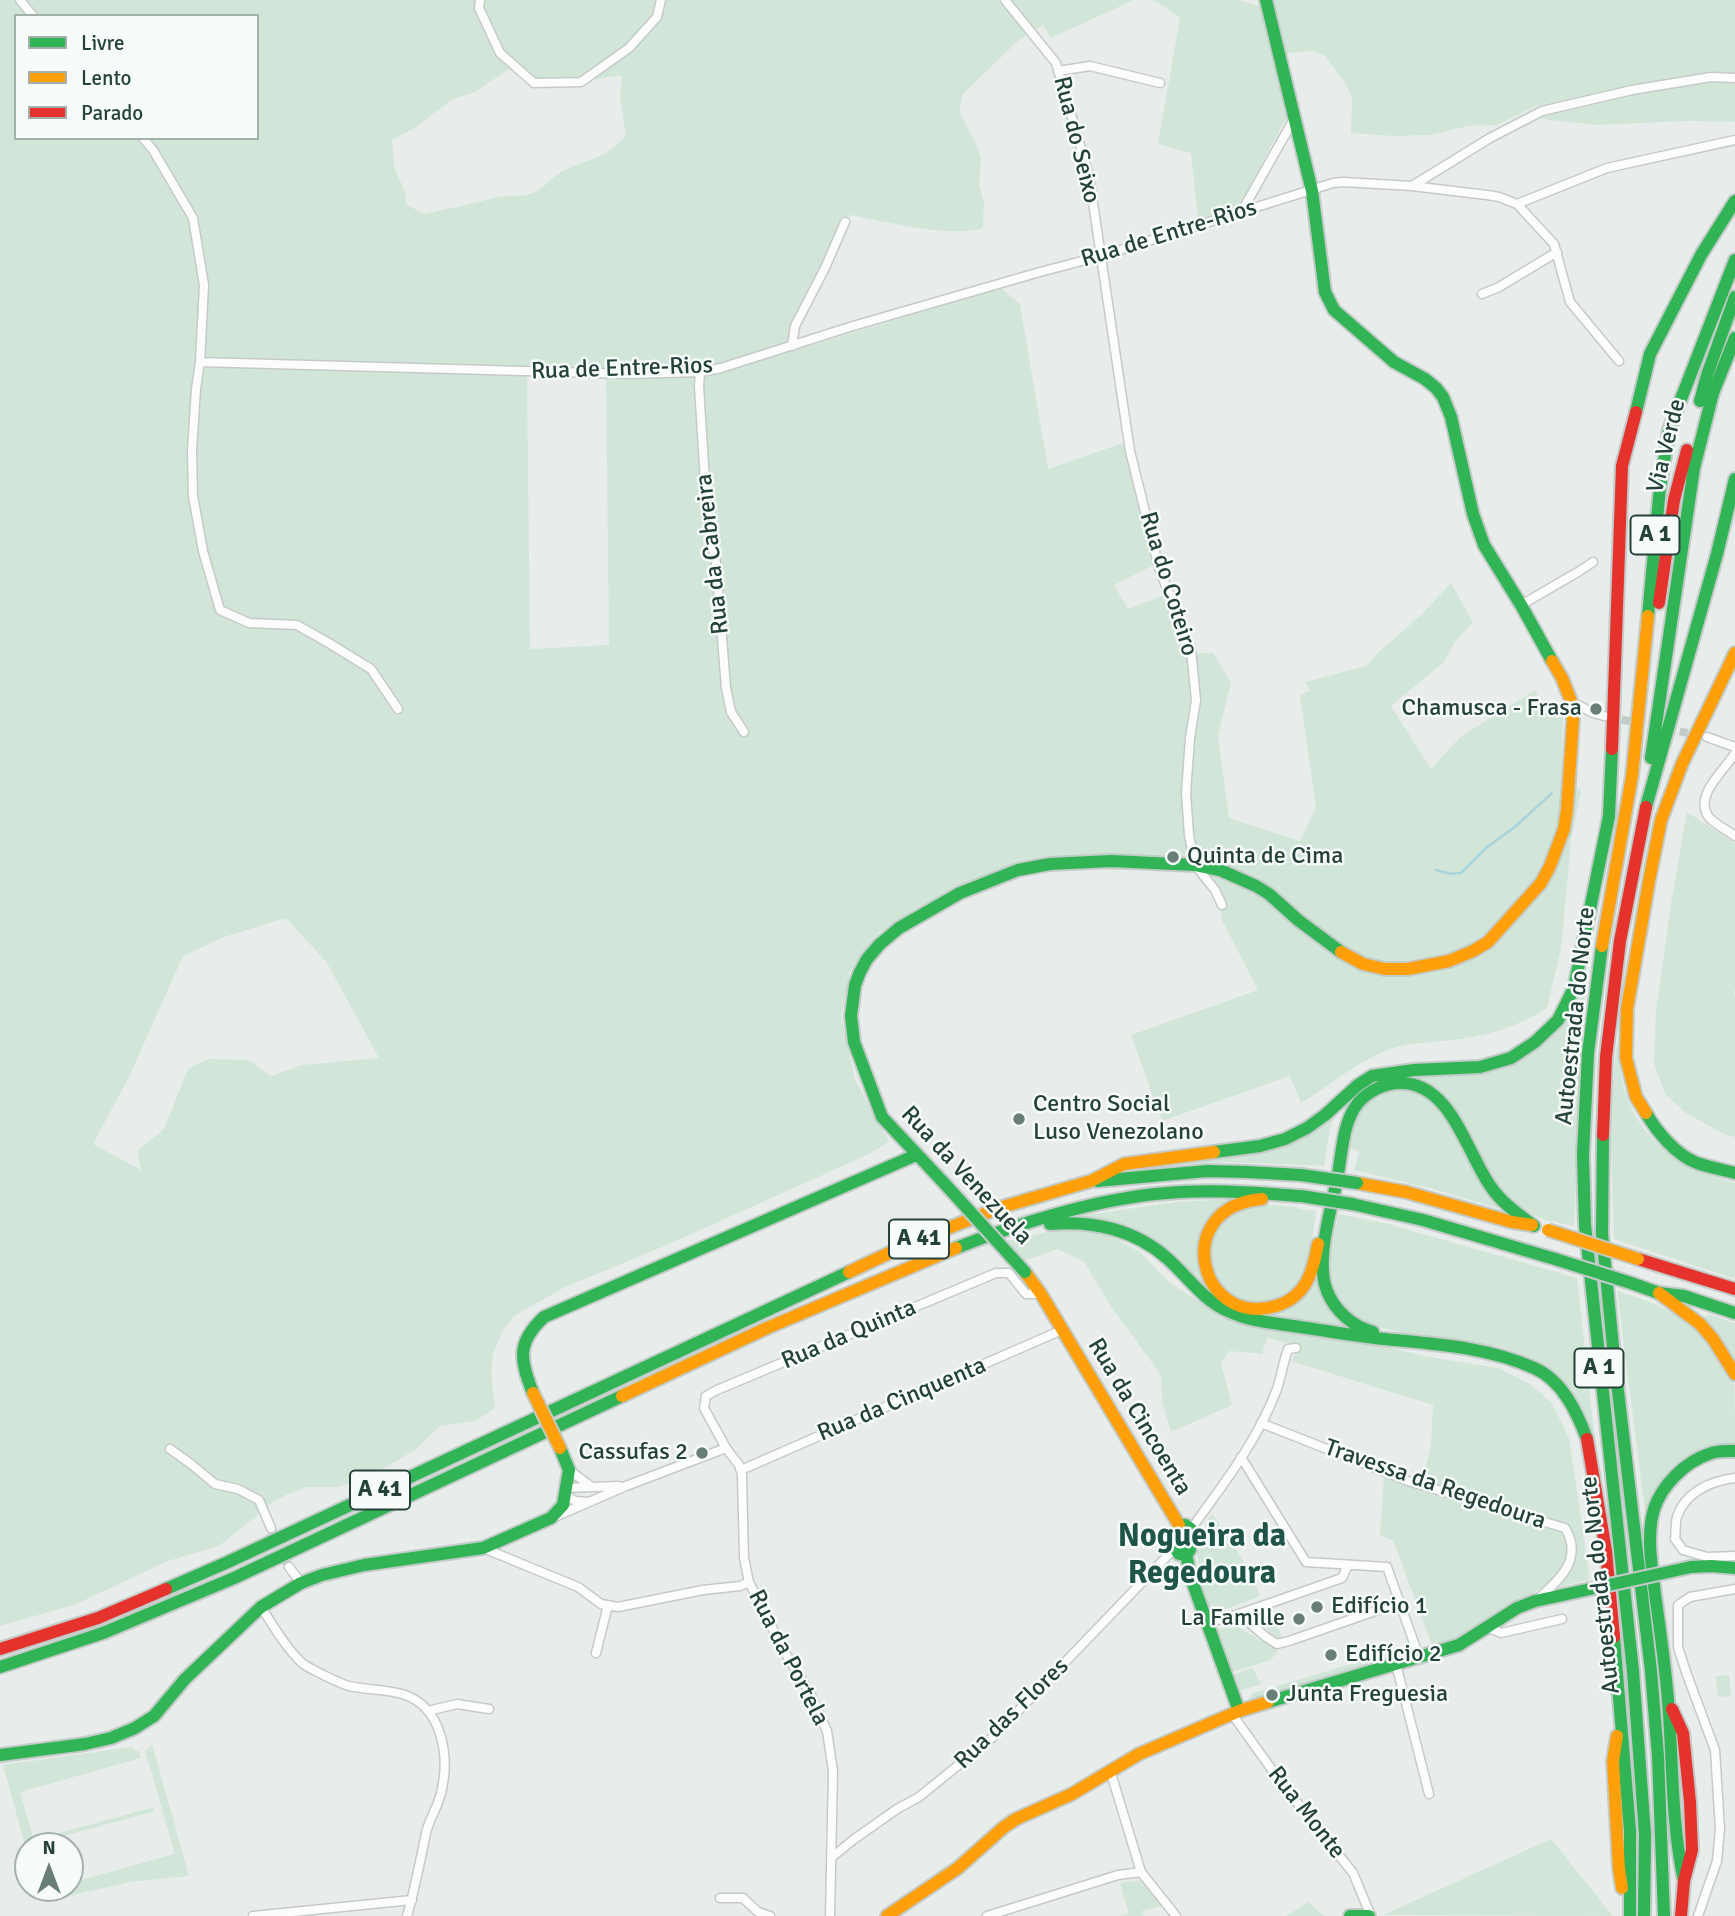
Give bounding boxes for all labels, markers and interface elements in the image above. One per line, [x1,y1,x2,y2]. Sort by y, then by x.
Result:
legend [14,14,259,140]
text: Livre [81,30,124,56]
text: Lento [81,65,131,91]
street label: Rua do Seixo [1046,74,1106,206]
text: Parado [81,100,143,126]
street label: Rua de Entre-Rios [1078,194,1260,274]
street label: Rua de Entre-Rios [530,351,714,387]
street label: Via Verde [1641,396,1693,496]
street label: Rua da Cabreira [690,472,736,636]
street label: Rua do Coteiro [1132,509,1204,659]
road number: A 1 [1630,516,1680,554]
place label: Chamusca - Frasa [1402,695,1582,723]
marker: Chamusca - Frasa [1588,701,1604,717]
place label: Quinta de Cima [1187,843,1343,871]
marker: Quinta de Cima [1165,849,1181,865]
street label: Autoestrada do Norte [1550,906,1602,1126]
place label: Centro Social Luso Venezolano [1033,1091,1204,1147]
street label: Rua da Venezuela [894,1101,1038,1251]
marker: Centro Social Luso Venezolano [1011,1111,1027,1127]
road number: A 41 [889,1220,949,1258]
street label: Rua da Quinta [777,1294,921,1376]
street label: Rua da Cincoenta [1081,1333,1197,1501]
road number: A 1 [1574,1348,1624,1387]
street label: Rua da Cinquenta [813,1352,991,1448]
street label: Travessa da Regedoura [1321,1434,1549,1536]
place label: Cassufas 2 [578,1439,688,1467]
marker: Cassufas 2 [694,1445,710,1461]
road number: A 41 [350,1470,410,1510]
street label: Autoestrada do Norte [1575,1475,1627,1695]
district label: Nogueira da Regedoura [1118,1519,1286,1594]
street label: Rua da Portela [741,1585,835,1731]
place label: Edifício 1 [1331,1593,1428,1621]
marker: Edifício 1 [1309,1599,1325,1615]
place label: La Famille [1180,1605,1285,1633]
marker: La Famille [1291,1611,1307,1627]
place label: Edifício 2 [1345,1641,1442,1669]
marker: Edifício 2 [1323,1647,1339,1663]
street label: Rua das Flores [949,1652,1075,1776]
place label: Junta Freguesia [1286,1681,1448,1709]
marker: Junta Freguesia [1264,1687,1280,1703]
street label: Rua Monte [1261,1761,1351,1865]
north arrow [14,1832,84,1902]
text: N [42,1836,56,1860]

